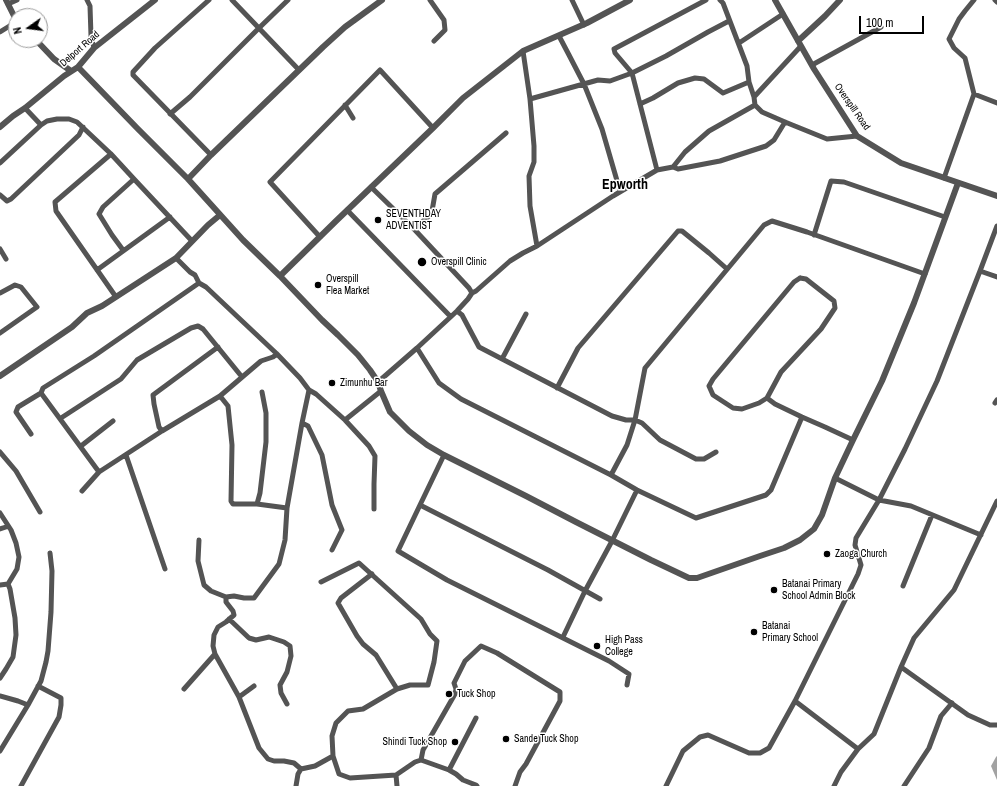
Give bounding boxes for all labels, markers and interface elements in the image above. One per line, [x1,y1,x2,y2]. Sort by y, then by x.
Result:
north arrow [8,8,48,48]
scale bar [861,8,926,34]
text: 100 m [866,15,893,31]
text: N [10,26,25,36]
street label: Delport Road [58,29,102,69]
street label: Overspill Road [832,81,872,133]
district label: Epworth [602,177,648,193]
place label: SEVENTHDAY ADVENTIST [386,208,441,232]
marker: SEVENTHDAY ADVENTIST [373,215,383,225]
marker: Overspill Clinic [416,256,428,268]
place label: Overspill Clinic [431,256,487,268]
place label: Overspill Flea Market [326,273,369,296]
marker: Overspill Flea Market [313,280,323,290]
place label: Zimunhu Bar [340,377,387,389]
marker: Zimunhu Bar [327,378,337,388]
place label: Zaoga Church [835,548,887,560]
marker: Zaoga Church [822,549,832,559]
place label: Batanai Primary School Admin Block [782,578,855,602]
marker: Batanai Primary School Admin Block [769,585,779,595]
place label: Batanai Primary School [762,620,818,644]
marker: Batanai Primary School [749,627,759,637]
place label: High Pass College [605,634,643,658]
marker: High Pass College [592,641,602,651]
place label: Tuck Shop [457,688,495,700]
marker: Tuck Shop [444,689,454,699]
place label: Sande Tuck Shop [514,733,578,745]
marker: Sande Tuck Shop [501,734,511,744]
place label: Shindi Tuck Shop [383,736,447,748]
marker: Shindi Tuck Shop [450,737,460,747]

